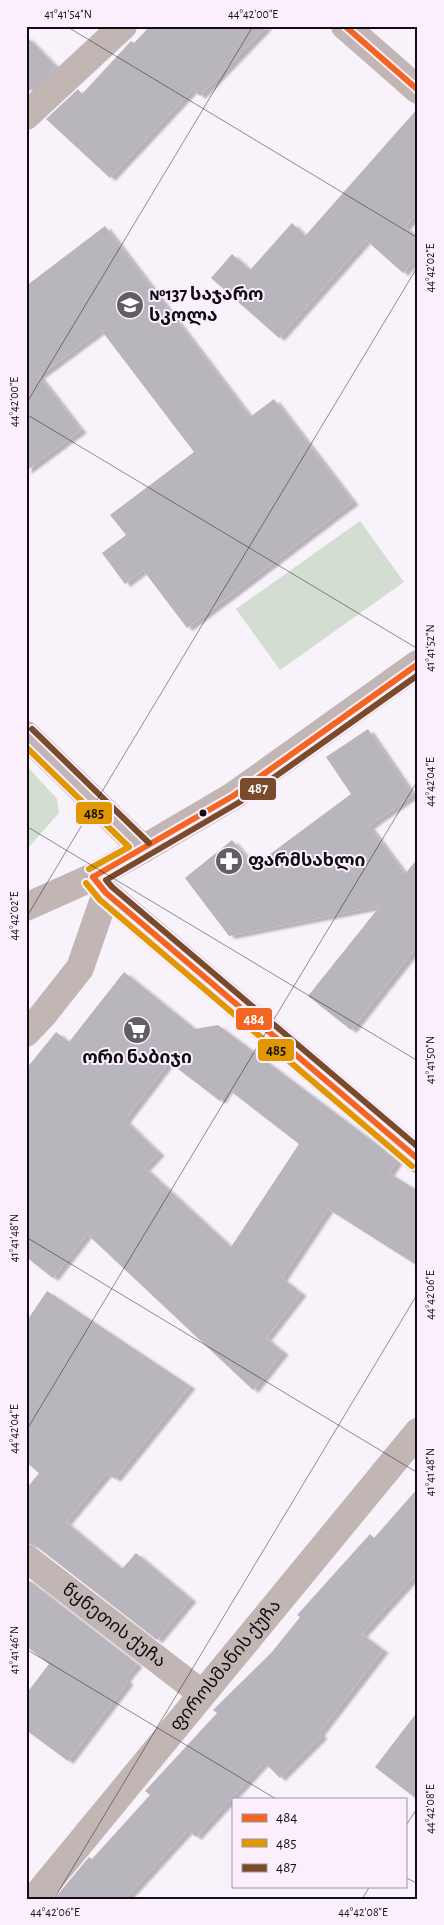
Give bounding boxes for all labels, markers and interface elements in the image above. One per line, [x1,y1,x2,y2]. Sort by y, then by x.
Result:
text: 41°41'54"N [44,8,92,20]
text: 44°42'00"E [228,8,278,20]
text: 44°42'02"E [424,243,436,293]
place label: №137 საჯარო სკოლა [149,285,264,326]
school or university icon: №137 საჯარო სკოლა [115,290,145,320]
text: 44°42'00"E [8,377,20,427]
text: 41°41'52"N [424,624,436,672]
text: 44°42'04"E [424,757,436,807]
line badge: 487 [239,777,277,801]
text: 487 [248,782,268,796]
line badge: 485 [75,801,113,825]
text: 485 [84,807,104,821]
unlabelled marker [198,808,208,818]
pharmacy icon: ფარმსახლი [214,846,244,876]
place label: ფარმსახლი [248,851,366,871]
text: 44°42'02"E [8,891,20,941]
line badge: 484 [235,1007,273,1031]
text: 484 [244,1013,265,1027]
supermarket icon: ორი ნაბიჯი [122,1015,152,1045]
text: 41°41'50"N [424,1036,436,1084]
line badge: 485 [257,1038,295,1062]
text: 485 [266,1044,286,1058]
place label: ორი ნაბიჯი [82,1048,192,1067]
text: 41°41'48"N [8,1214,20,1262]
text: 44°42'06"E [424,1270,436,1320]
text: 44°42'04"E [8,1404,20,1454]
text: 41°41'48"N [424,1448,436,1496]
street label: წყნეთის ქუჩა [59,1580,169,1671]
street label: ფიროსმანის ქუჩა [167,1597,285,1735]
text: 41°41'46"N [8,1626,20,1674]
text: 44°42'08"E [424,1784,436,1834]
legend [232,1798,406,1888]
text: 484 [276,1810,298,1825]
text: 485 [276,1836,297,1851]
text: 487 [276,1860,297,1875]
text: 44°42'06"E [30,1906,80,1918]
text: 44°42'08"E [338,1906,388,1918]

